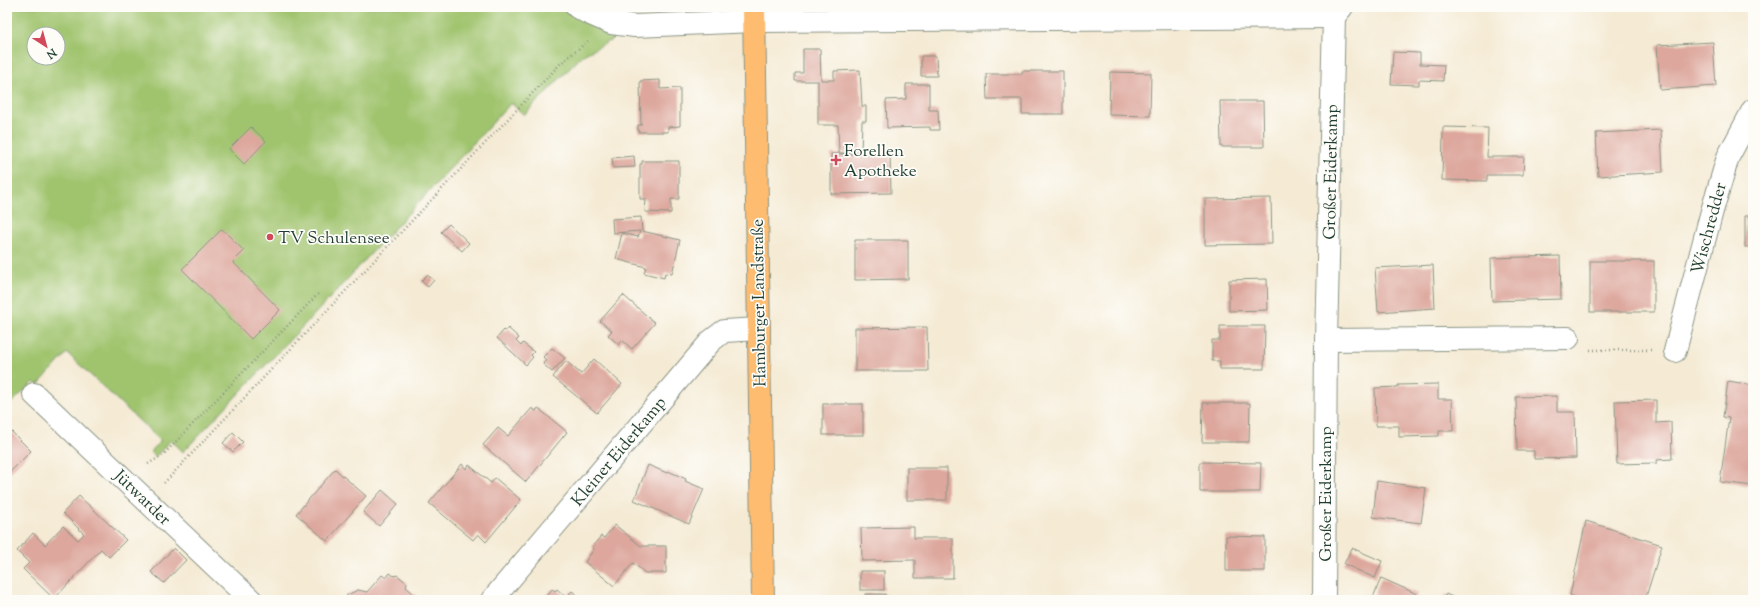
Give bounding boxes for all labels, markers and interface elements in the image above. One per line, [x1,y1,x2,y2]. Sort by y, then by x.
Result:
north arrow [26,26,66,66]
text: N [43,44,60,62]
street label: Großer Eiderkamp [1319,104,1345,240]
place label: Forellen Apotheke [844,140,917,184]
marker: Forellen Apotheke [831,155,841,165]
street label: Wischredder [1686,179,1734,277]
street label: Hamburger Landstraße [747,219,773,387]
place label: TV Schulensee [278,227,390,251]
marker: TV Schulensee [265,232,275,242]
street label: Kleiner Eiderkamp [566,392,673,512]
street label: Großer Eiderkamp [1315,426,1339,562]
street label: Jütwarder [107,464,176,532]

